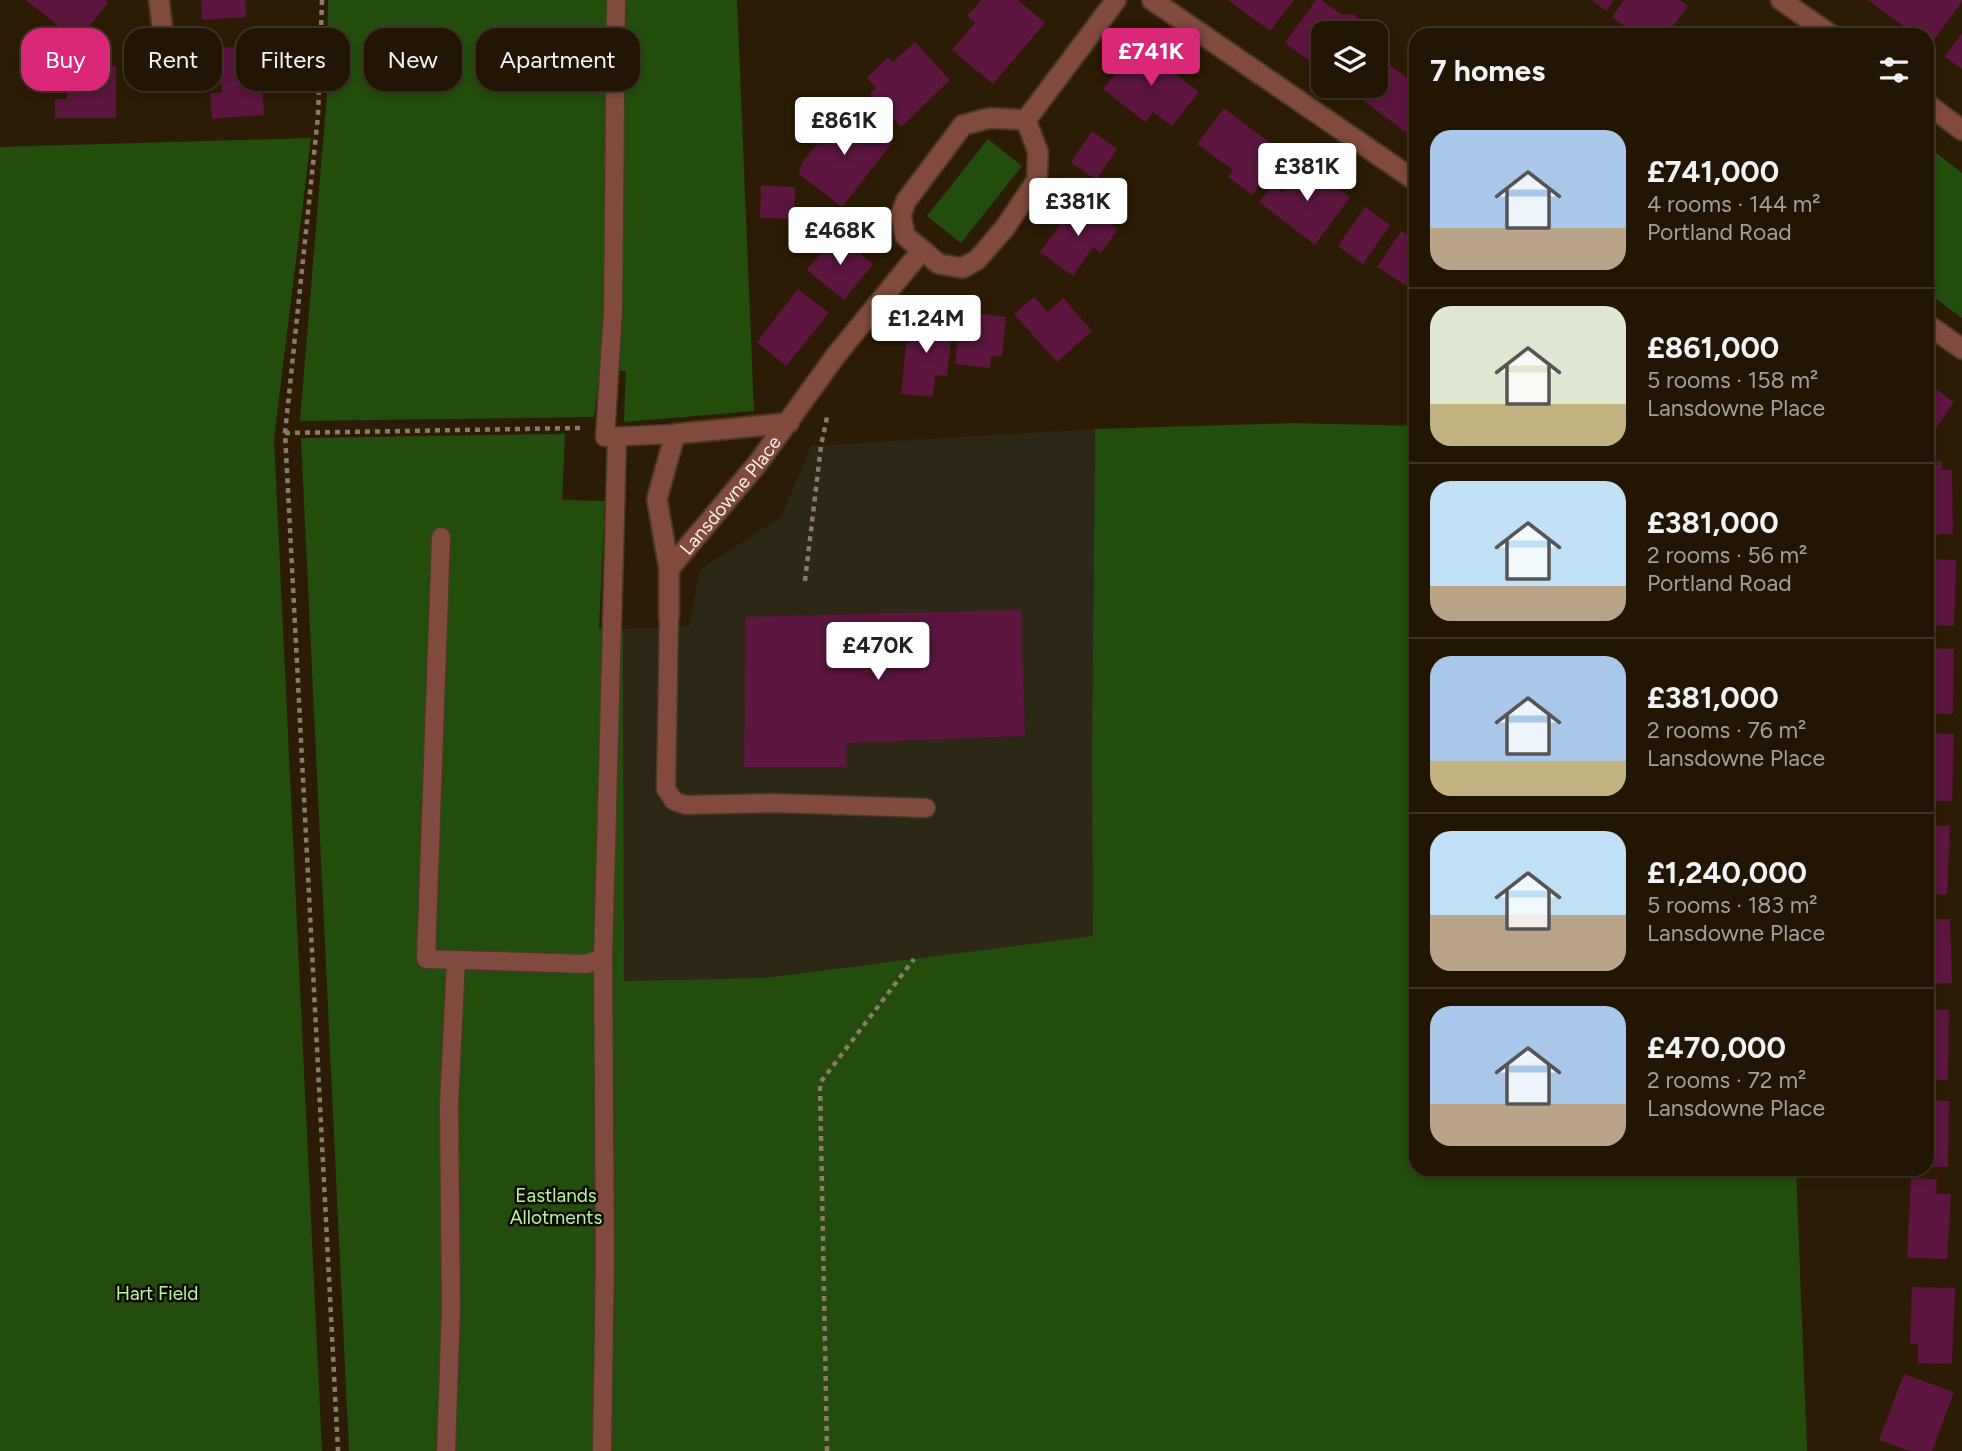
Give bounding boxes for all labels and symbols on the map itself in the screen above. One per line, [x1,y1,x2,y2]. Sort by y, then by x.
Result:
pin: £741K [1102,28,1200,88]
pin: £861K [795,97,893,157]
pin: £381K [1258,144,1356,203]
pin: £381K [1029,178,1127,238]
pin: £468K [791,208,889,267]
pin: £1.24M [869,296,983,355]
street label: Lansdowne Place [675,431,786,559]
pin: £470K [829,622,927,682]
park label: Eastlands Allotments [510,1184,602,1229]
park label: Hart Field [116,1282,198,1305]

